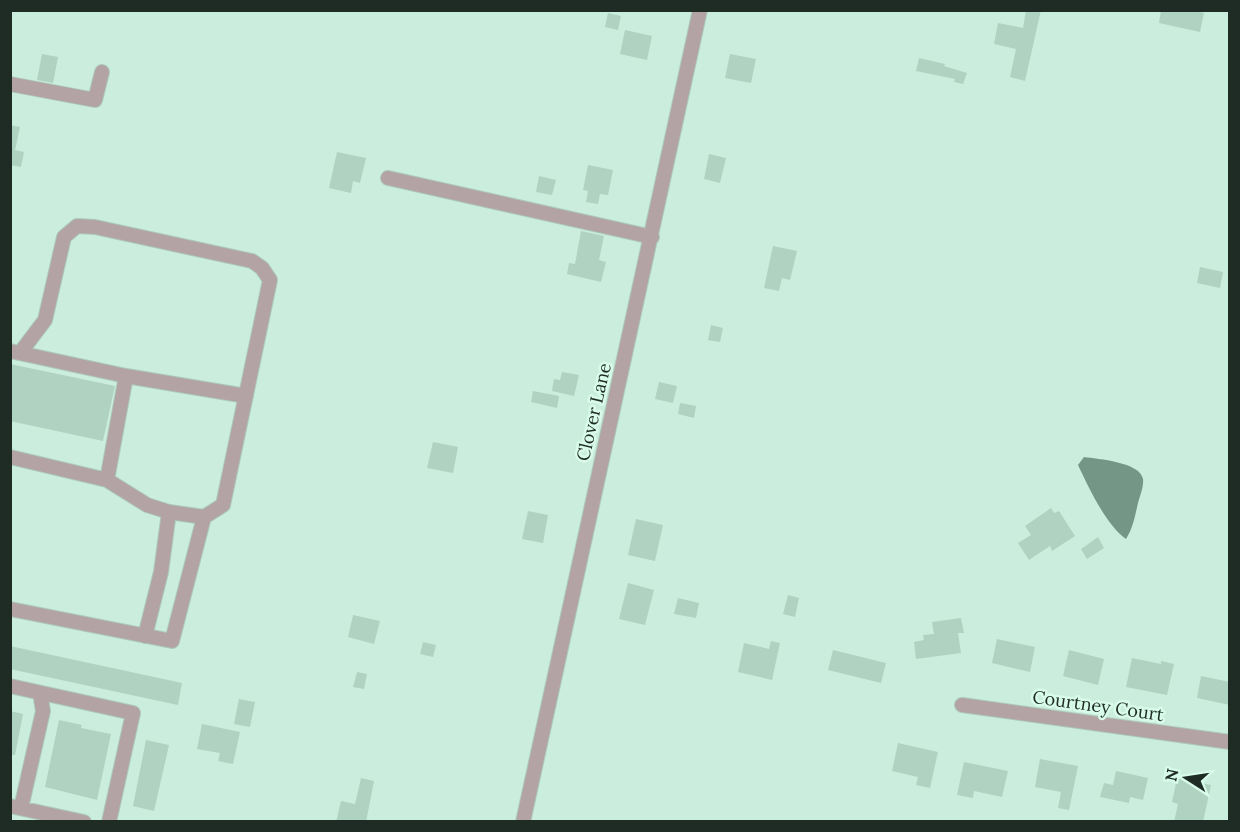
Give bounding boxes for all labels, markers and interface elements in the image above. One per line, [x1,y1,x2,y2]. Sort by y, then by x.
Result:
street label: Clover Lane [571,360,616,463]
street label: Courtney Court [1031,685,1165,726]
north arrow [1156,748,1216,808]
text: N [1160,767,1182,783]

